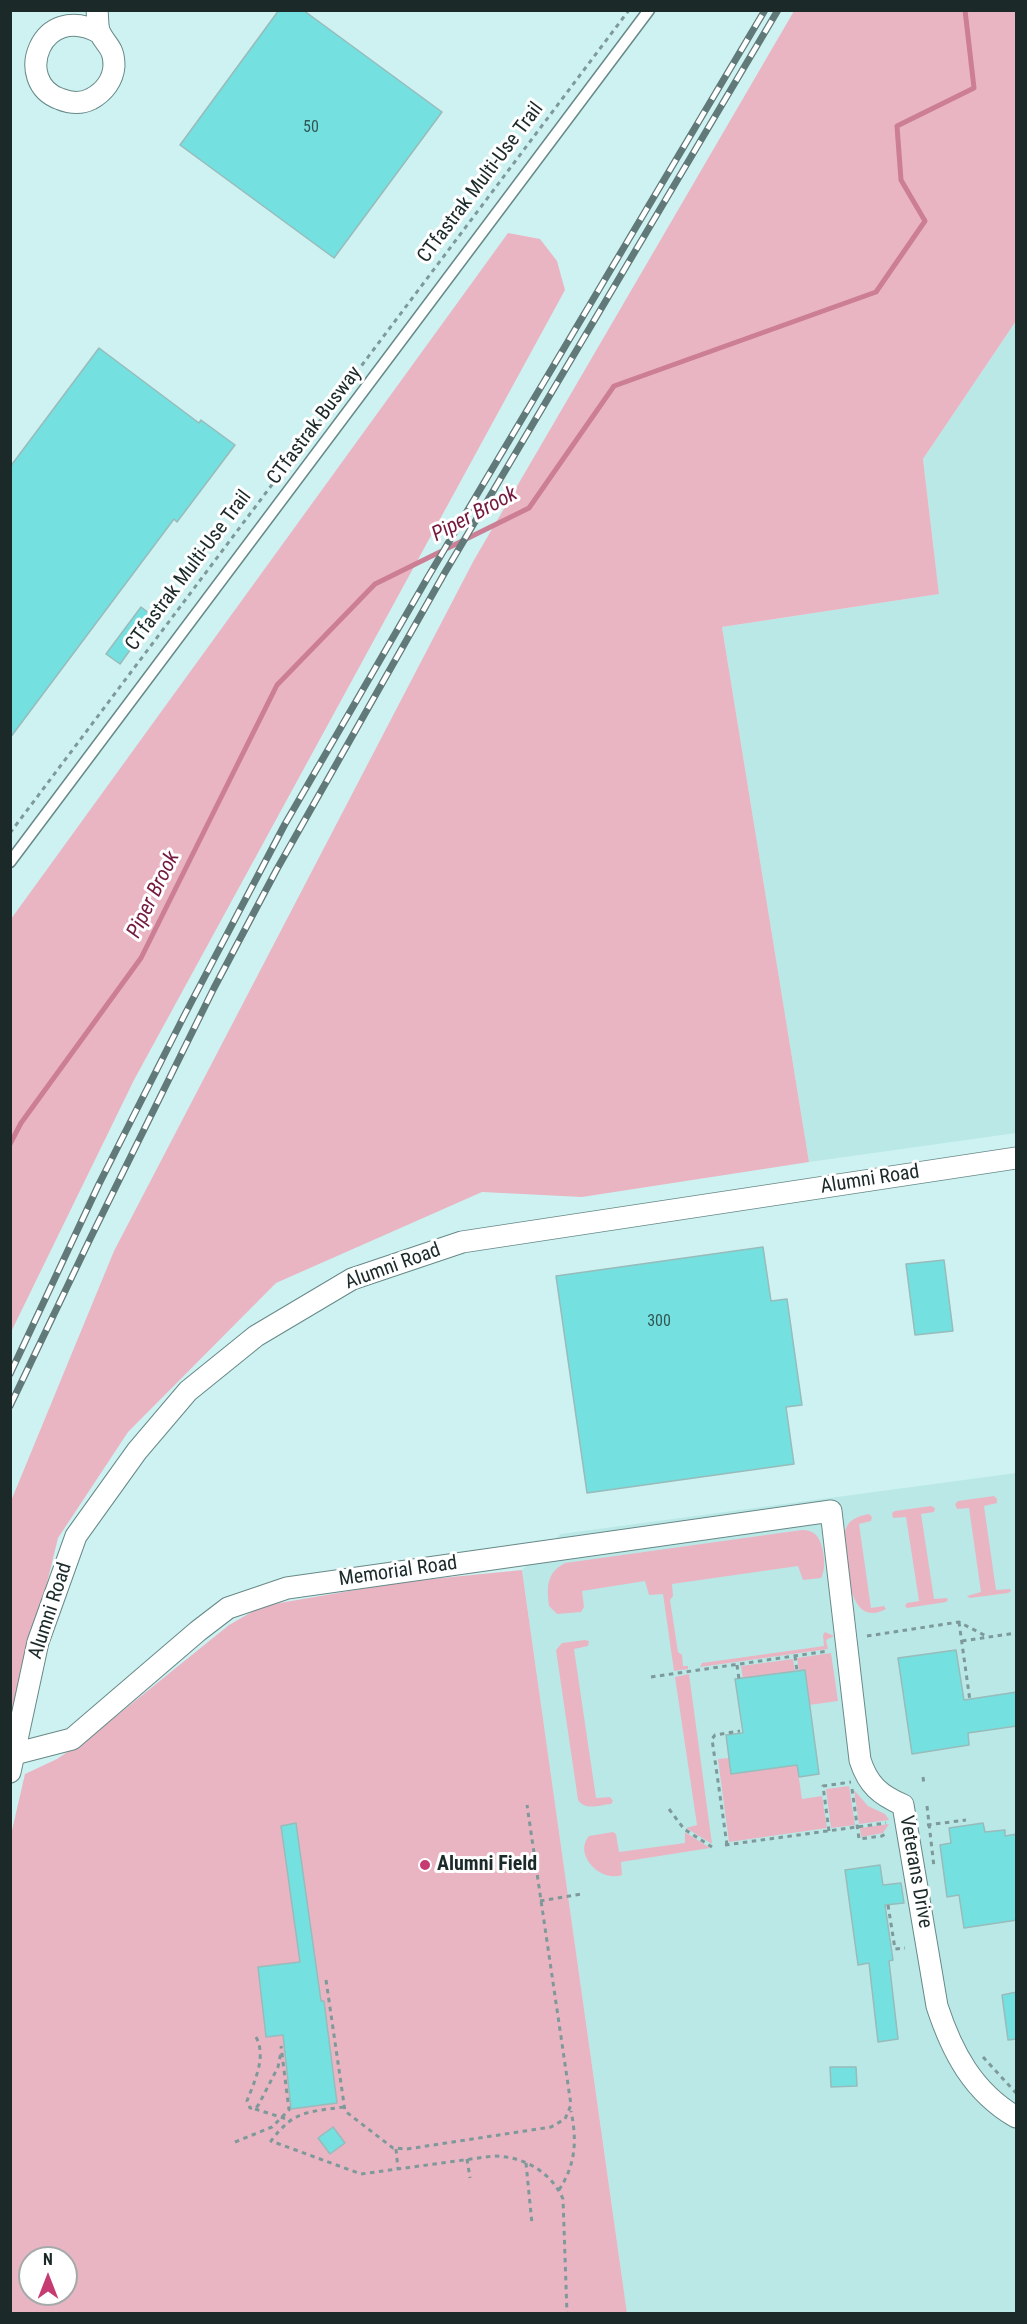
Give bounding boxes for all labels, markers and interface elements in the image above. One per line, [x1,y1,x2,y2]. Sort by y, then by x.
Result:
street label: CTfastrak Multi-Use Trail [413,98,549,268]
house number: 50 [303,118,319,138]
street label: CTfastrak Busway [263,362,367,490]
water label: Piper Brook [428,482,522,548]
street label: CTfastrak Multi-Use Trail [121,486,257,656]
water label: Piper Brook [122,848,186,942]
street label: Alumni Road [819,1160,921,1200]
street label: Alumni Road [342,1239,444,1295]
house number: 300 [647,1312,671,1332]
street label: Memorial Road [337,1552,459,1592]
street label: Alumni Road [24,1560,78,1662]
street label: Veterans Drive [893,1814,937,1930]
place label: Alumni Field [437,1853,537,1877]
marker: Alumni Field [418,1858,432,1872]
north arrow [18,2246,78,2306]
text: N [43,2250,53,2269]

